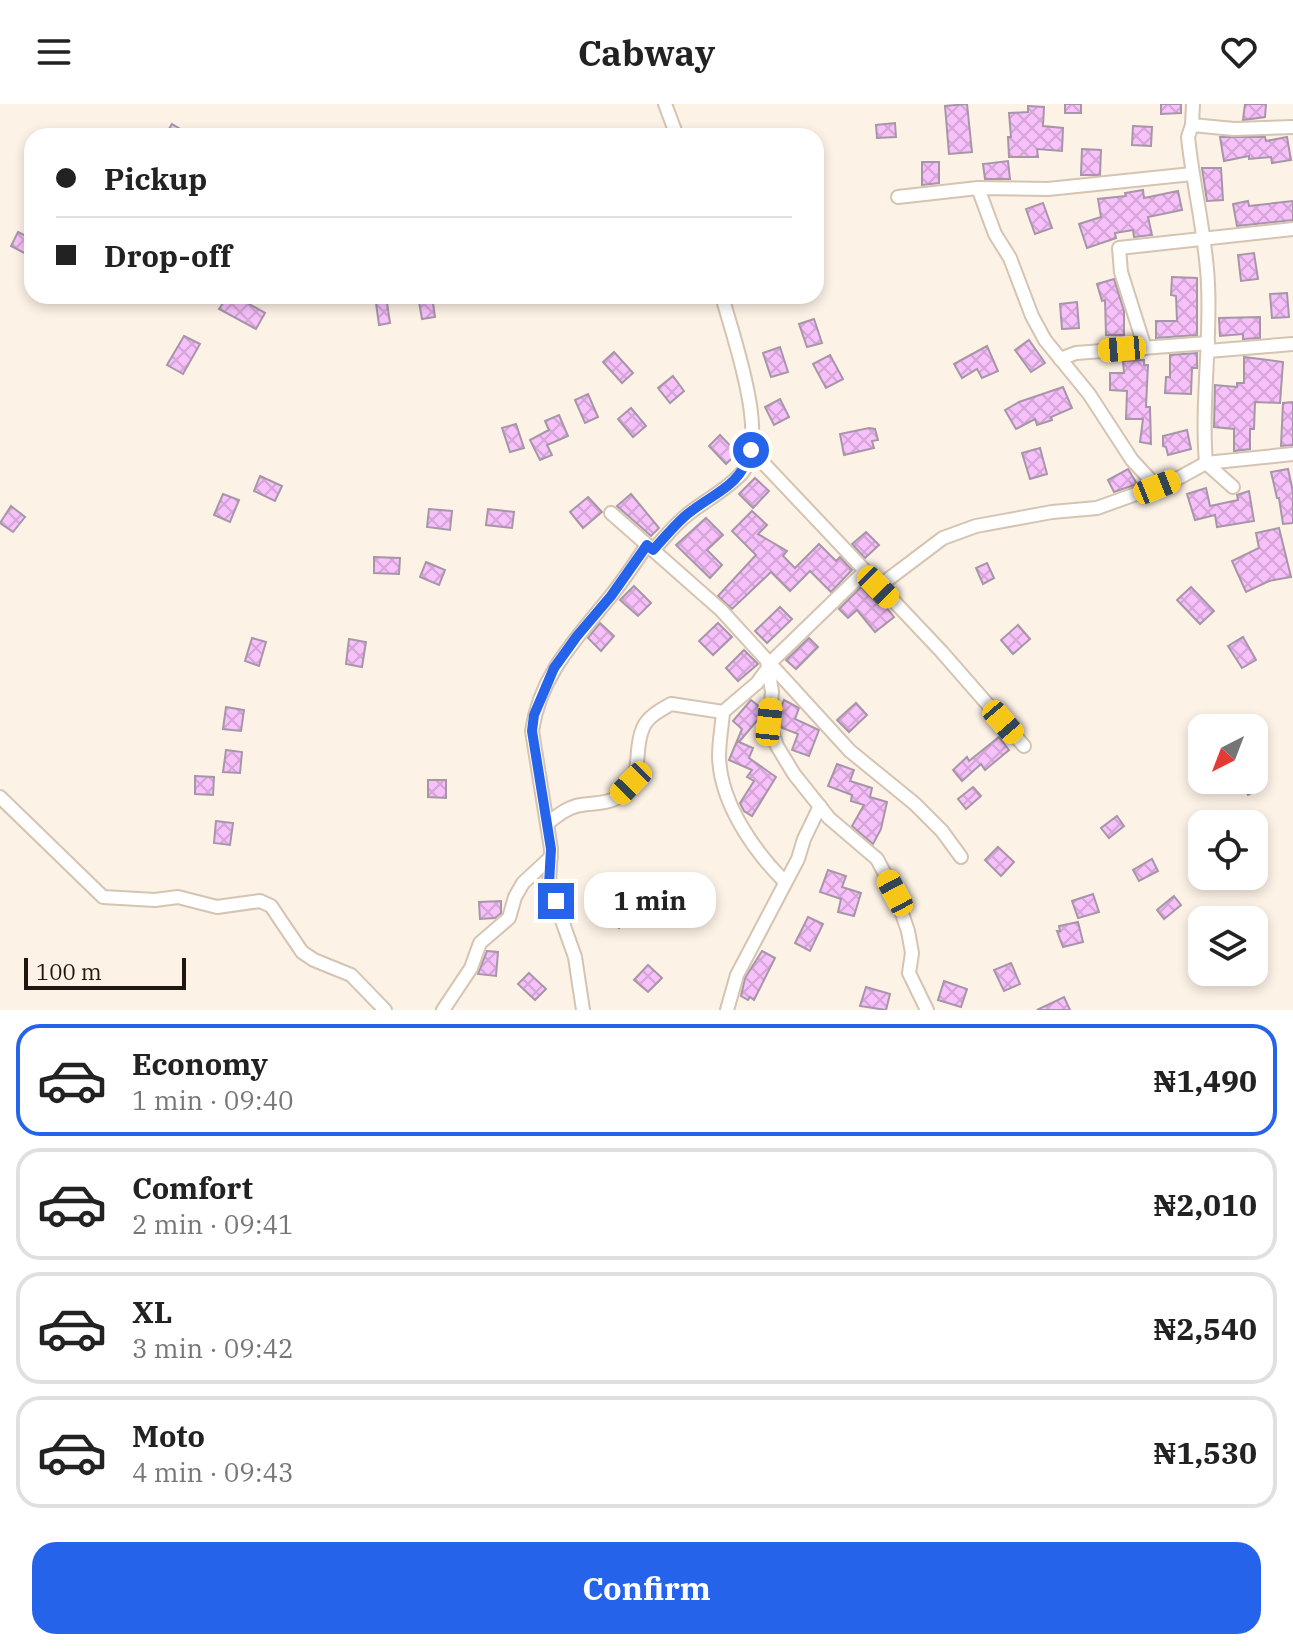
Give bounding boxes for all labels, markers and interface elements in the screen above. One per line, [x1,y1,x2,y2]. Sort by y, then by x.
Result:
text: Cabway [578,29,715,76]
icon: menu [32,30,76,74]
icon: heart [1217,30,1261,74]
text: Pickup [104,159,207,198]
text: Drop-off [104,236,232,275]
car [1097,335,1147,363]
route start [733,432,769,468]
car [1130,467,1184,507]
car [853,561,903,613]
car [978,696,1028,748]
car [755,697,783,747]
north arrow [1188,714,1268,794]
map controls [1188,714,1268,986]
car [606,757,656,809]
button: locate [1188,810,1268,890]
car [873,866,917,920]
callout: 1 min [584,873,716,929]
route end [538,883,574,919]
text: 1 min [614,883,686,917]
button: layers [1188,906,1268,986]
scale bar [24,954,186,990]
text: 100 m [36,957,102,986]
icon: car [36,1044,108,1116]
text: Economy [132,1044,268,1083]
text: ₦1,490 [1153,1061,1257,1100]
text: 1 min · 09:40 [132,1083,294,1117]
icon: car [36,1168,108,1240]
text: Comfort [132,1168,253,1207]
text: ₦2,010 [1153,1185,1257,1224]
text: 2 min · 09:41 [132,1207,294,1241]
icon: car [36,1292,108,1364]
text: XL [132,1292,172,1331]
text: ₦2,540 [1153,1309,1257,1348]
text: 3 min · 09:42 [132,1331,294,1365]
icon: car [36,1416,108,1488]
text: Moto [132,1416,205,1455]
text: ₦1,530 [1153,1433,1257,1472]
text: 4 min · 09:43 [132,1455,294,1489]
button: Confirm [32,1542,1261,1634]

